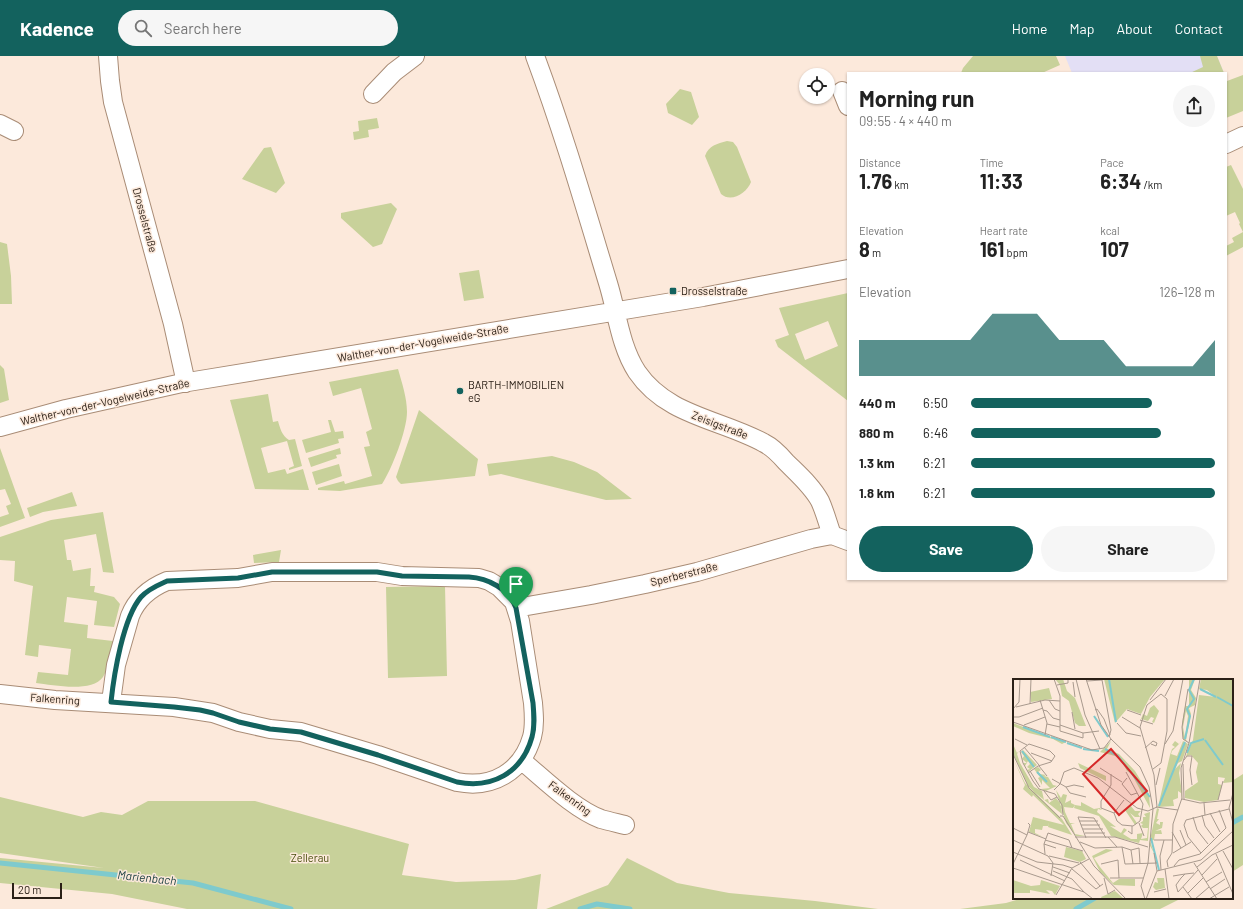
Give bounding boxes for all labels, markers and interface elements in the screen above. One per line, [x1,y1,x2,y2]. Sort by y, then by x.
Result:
search box [118,10,398,46]
text: Kadence [20,17,94,40]
icon: search [132,17,154,39]
text: Search here [164,19,242,37]
text: Home [1012,20,1048,37]
text: Map [1070,20,1094,37]
text: About [1116,20,1153,37]
text: Contact [1175,20,1223,37]
map controls [799,68,835,104]
button: locate [799,68,835,104]
text: Morning run [859,85,974,111]
button: share [1173,85,1215,127]
text: 09:55 · 4 × 440 m [859,113,952,129]
text: Distance [859,156,901,169]
text: Time [980,156,1003,169]
text: Pace [1100,156,1124,169]
text: 1.76 [859,169,892,193]
text: 11:33 [980,169,1023,193]
text: 6:34 [1100,169,1141,193]
text: km [892,178,909,191]
text: /km [1141,178,1162,191]
street label: Drosselstraße [131,186,160,254]
text: Elevation [859,224,903,237]
text: Heart rate [980,224,1028,237]
text: kcal [1100,224,1120,237]
text: 8 [859,237,870,261]
text: 161 [980,237,1004,261]
text: 107 [1100,237,1129,261]
text: m [870,246,881,259]
text: bpm [1004,246,1028,259]
place label: Drosselstraße [681,284,748,297]
text: Elevation [859,284,911,300]
text: 126–128 m [1159,284,1215,300]
marker: Drosselstraße [668,286,678,296]
street label: Walther-von-der-Vogelweide-Straße [336,321,509,364]
street label: Walther-von-der-Vogelweide-Straße [19,376,191,427]
place label: BARTH-IMMOBILIEN eG [468,378,564,404]
marker: BARTH-IMMOBILIEN eG [455,386,465,396]
text: 440 m [859,395,896,411]
text: 6:50 [923,395,948,411]
street label: Zeisigstraße [690,408,750,441]
text: 880 m [859,425,894,441]
text: 6:46 [923,425,948,441]
text: 1.3 km [859,455,895,471]
text: 6:21 [923,455,945,471]
text: 1.8 km [859,485,895,501]
text: 6:21 [923,485,945,501]
button: Save [859,526,1033,572]
button: Share [1041,526,1215,572]
street label: Sperberstraße [649,559,719,588]
pin [499,567,533,608]
icon: arrive [505,573,527,595]
inset map [1013,679,1233,899]
street label: Falkenring [30,690,80,707]
street label: Falkenring [546,778,594,818]
park label: Zellerau [291,851,329,864]
water label: Marienbach [117,867,177,887]
scale bar [12,881,62,900]
text: 20 m [18,883,41,896]

